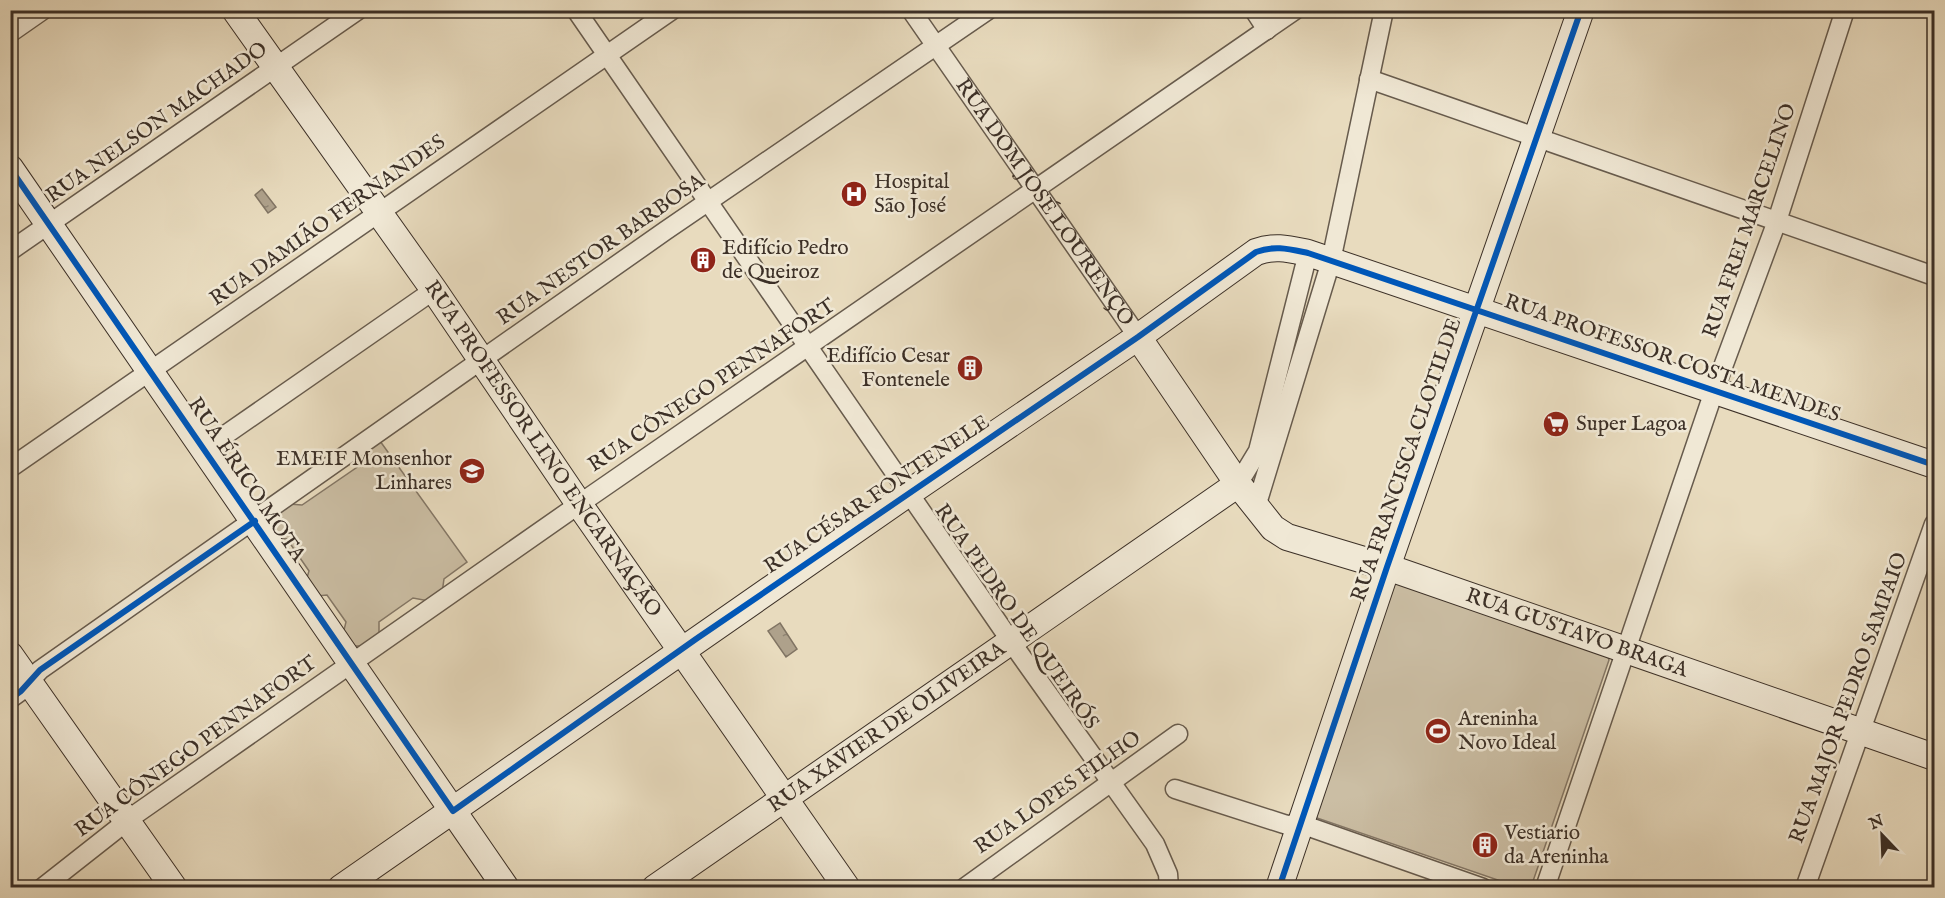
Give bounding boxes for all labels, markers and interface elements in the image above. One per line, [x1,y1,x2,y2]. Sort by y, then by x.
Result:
street label: RUA NELSON MACHADO [41,36,273,210]
street label: RUA DOM JOSÉ LOURENÇO [949,73,1140,331]
street label: RUA FREI MARCELINO [1697,100,1803,342]
street label: RUA DAMIÃO FERNANDES [204,128,451,313]
street label: RUA NESTOR BARBOSA [492,168,711,332]
place label: Hospital São José [874,169,950,220]
hospital icon: Hospital São José [839,179,869,209]
place label: Edifício Pedro de Queiroz [722,235,849,286]
building icon: Edifício Pedro de Queiroz [688,245,718,275]
street label: RUA PROFESSOR LINO ENCARNAÇÃO [418,275,667,622]
street label: RUA PROFESSOR COSTA MENDES [1500,289,1844,429]
street label: RUA CÔNEGO PENNAFORT [583,292,841,479]
street label: RUA FRANCISCA CLOTILDE [1346,315,1468,605]
place label: Edifício Cesar Fontenele [826,343,950,394]
building icon: Edifício Cesar Fontenele [955,353,985,383]
street label: RUA ÉRICO MOTA [181,392,312,568]
street label: RUA CÉSAR FONTENELE [758,408,995,581]
supermarket icon: Super Lagoa [1541,409,1571,439]
place label: Super Lagoa [1576,411,1688,438]
place label: EMEIF Monsenhor Linhares [276,446,452,497]
school or university icon: EMEIF Monsenhor Linhares [457,456,487,486]
street label: RUA PEDRO DE QUEIRÓS [928,498,1105,735]
street label: RUA MAJOR PEDRO SAMPAIO [1784,549,1914,847]
street label: RUA GUSTAVO BRAGA [1462,582,1692,684]
street label: RUA XAVIER DE OLIVEIRA [763,635,1012,819]
street label: RUA CÔNEGO PENNAFORT [69,649,323,844]
place label: Areninha Novo Ideal [1457,706,1556,757]
sports icon: Areninha Novo Ideal [1423,716,1453,746]
street label: RUA LOPES FILHO [969,725,1147,861]
north arrow [1852,805,1912,865]
text: N [1866,811,1887,835]
place label: Vestiario da Areninha [1503,820,1610,871]
building icon: Vestiario da Areninha [1470,830,1500,860]

